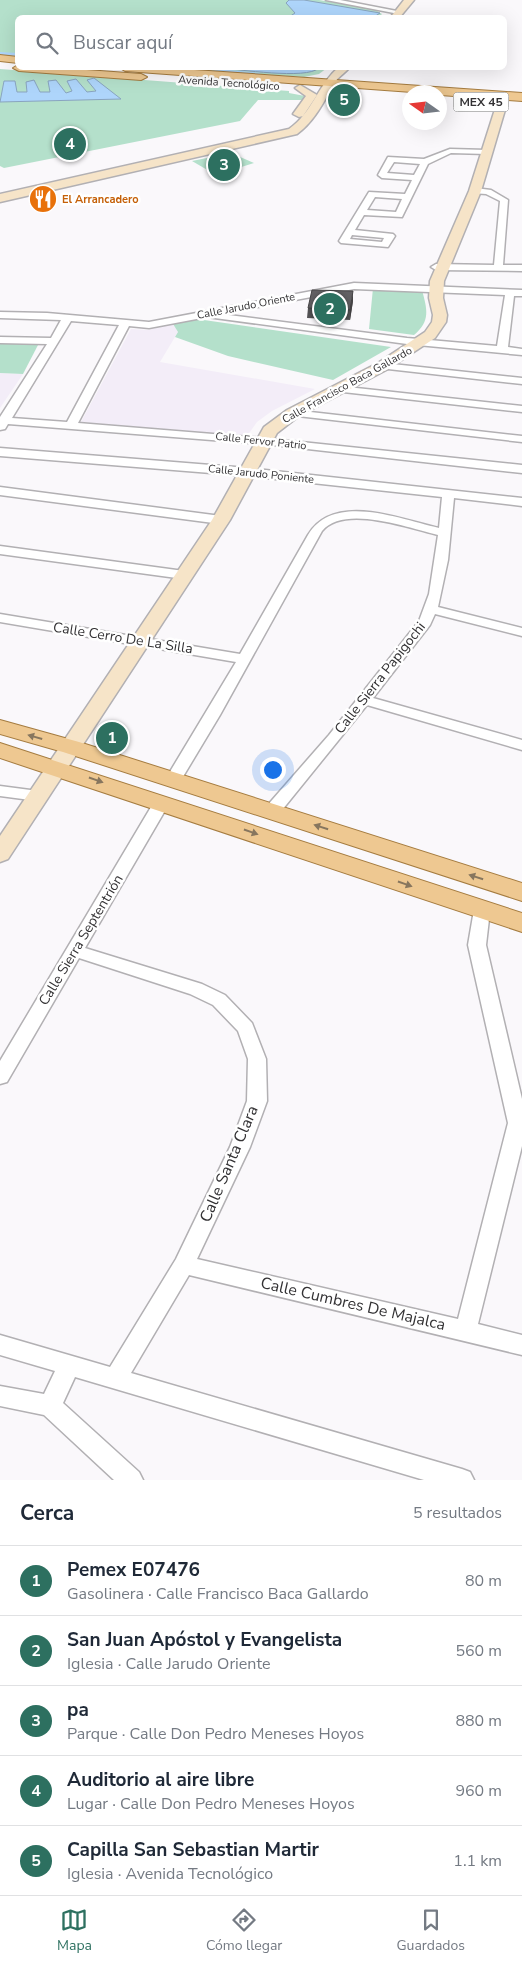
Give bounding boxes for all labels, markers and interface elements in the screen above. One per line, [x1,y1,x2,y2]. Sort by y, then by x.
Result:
search box [15,15,507,70]
icon: search [33,29,61,57]
text: Buscar aquí [73,30,172,56]
street label: Avenida Tecnológico [178,72,280,94]
pin: 5 [328,81,360,119]
north arrow [402,85,447,130]
road number: MEX 45 [454,92,508,111]
pin: 4 [54,125,86,163]
pin: 3 [208,146,240,184]
restaurant icon: El Arrancadero [28,184,58,214]
place label: El Arrancadero [62,192,139,207]
street label: Calle Jarudo Oriente [196,289,297,323]
pin: 2 [314,290,346,328]
street label: Calle Francisco Baca Gallardo [279,343,415,427]
street label: Calle Fervor Patrio [215,429,307,453]
street label: Calle Jarudo Poniente [207,461,315,487]
street label: Calle Cerro De La Silla [52,618,194,658]
street label: Calle Sierra Papigochi [330,618,430,738]
pin: 1 [96,719,128,757]
one-way arrow [28,733,43,741]
your location [260,757,286,783]
one-way arrow [89,777,104,785]
one-way arrow [313,823,328,831]
one-way arrow [243,829,258,836]
street label: Calle Sierra Septentrión [34,871,128,1009]
one-way arrow [468,873,483,880]
one-way arrow [397,881,412,888]
street label: Calle Santa Clara [195,1102,263,1226]
street label: Calle Cumbres De Majalca [258,1272,448,1336]
text: Cerca [20,1499,74,1527]
text: 5 resultados [413,1502,502,1524]
text: Pemex E07476 [67,1557,200,1583]
text: 1 [31,1570,41,1592]
text: 80 m [465,1570,502,1592]
text: Gasolinera · Calle Francisco Baca Gallardo [67,1583,369,1605]
text: San Juan Apóstol y Evangelista [67,1627,342,1653]
text: 2 [31,1640,41,1662]
text: 560 m [455,1640,502,1662]
text: Iglesia · Calle Jarudo Oriente [67,1653,270,1675]
text: pa [67,1697,89,1723]
text: 3 [31,1710,41,1732]
text: 880 m [455,1710,502,1732]
text: Parque · Calle Don Pedro Meneses Hoyos [67,1723,364,1745]
text: Auditorio al aire libre [67,1767,254,1793]
text: 4 [31,1780,41,1802]
text: 960 m [455,1780,502,1802]
text: Lugar · Calle Don Pedro Meneses Hoyos [67,1793,355,1815]
text: Capilla San Sebastian Martir [67,1837,319,1863]
text: 5 [31,1850,41,1872]
text: 1.1 km [453,1850,502,1872]
text: Iglesia · Avenida Tecnológico [67,1863,273,1885]
tab: Mapa [57,1906,92,1955]
tab: Cómo llegar [206,1906,282,1955]
tab: Guardados [396,1906,465,1955]

